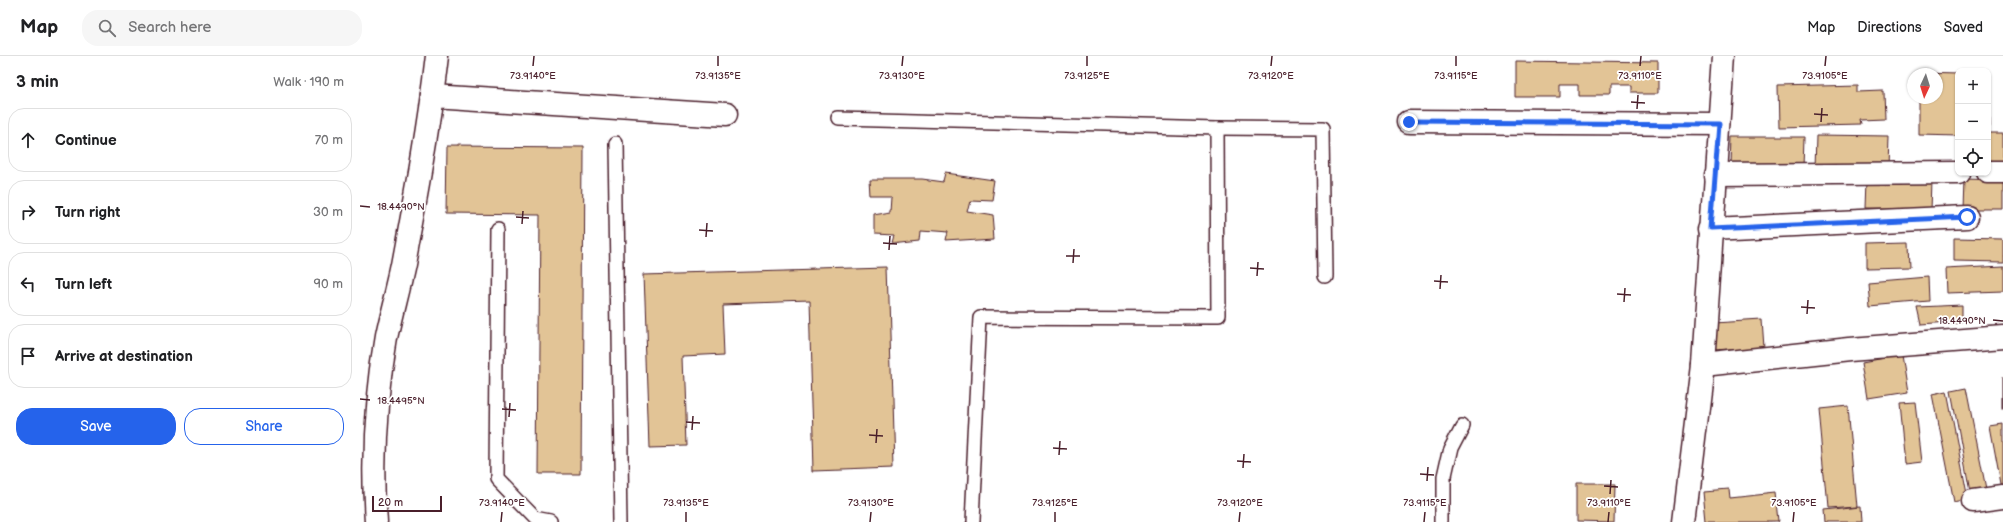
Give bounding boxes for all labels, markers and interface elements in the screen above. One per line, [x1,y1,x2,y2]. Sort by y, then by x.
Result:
search box [82,10,362,46]
text: Map [20,16,58,39]
icon: search [96,17,118,39]
text: Search here [128,18,211,37]
text: Map [1807,19,1835,36]
text: Directions [1857,19,1922,36]
text: Saved [1944,19,1983,36]
north arrow [1907,68,1943,104]
map controls [1955,68,1991,176]
button: + [1955,68,1991,104]
text: 73.9140°E [510,70,556,82]
text: 73.9135°E [695,70,741,82]
text: 73.9130°E [879,70,925,82]
text: 73.9125°E [1064,70,1110,82]
text: 73.9120°E [1248,70,1294,82]
text: 73.9115°E [1434,70,1478,82]
text: 73.9110°E [1618,70,1662,82]
text: 73.9105°E [1802,70,1848,82]
text: 3 min [16,72,59,92]
text: Walk · 190 m [273,74,344,90]
button: − [1955,104,1991,140]
route end [1400,113,1418,131]
icon: ahead [17,129,39,151]
text: Continue [55,131,117,150]
text: 70 m [315,132,343,148]
button: locate [1955,140,1991,176]
icon: right [17,201,39,223]
text: 18.4490°N [377,201,425,213]
text: Turn right [55,203,120,222]
text: 30 m [313,204,343,220]
route start [1958,208,1976,226]
icon: left [17,273,39,295]
text: Turn left [55,275,112,294]
text: 90 m [314,276,343,292]
text: 18.4490°N [1938,315,1986,327]
icon: arrive [17,345,39,367]
text: Arrive at destination [55,347,193,366]
text: 18.4495°N [377,395,425,407]
button: Save [16,408,176,445]
button: Share [184,408,344,445]
scale bar [372,494,442,513]
text: 20 m [378,496,403,509]
text: 73.9140°E [479,497,525,509]
text: 73.9135°E [663,497,709,509]
text: 73.9130°E [848,497,894,509]
text: 73.9125°E [1032,497,1078,509]
text: 73.9120°E [1217,497,1263,509]
text: 73.9115°E [1403,497,1447,509]
text: 73.9110°E [1587,497,1631,509]
text: 73.9105°E [1771,497,1817,509]

